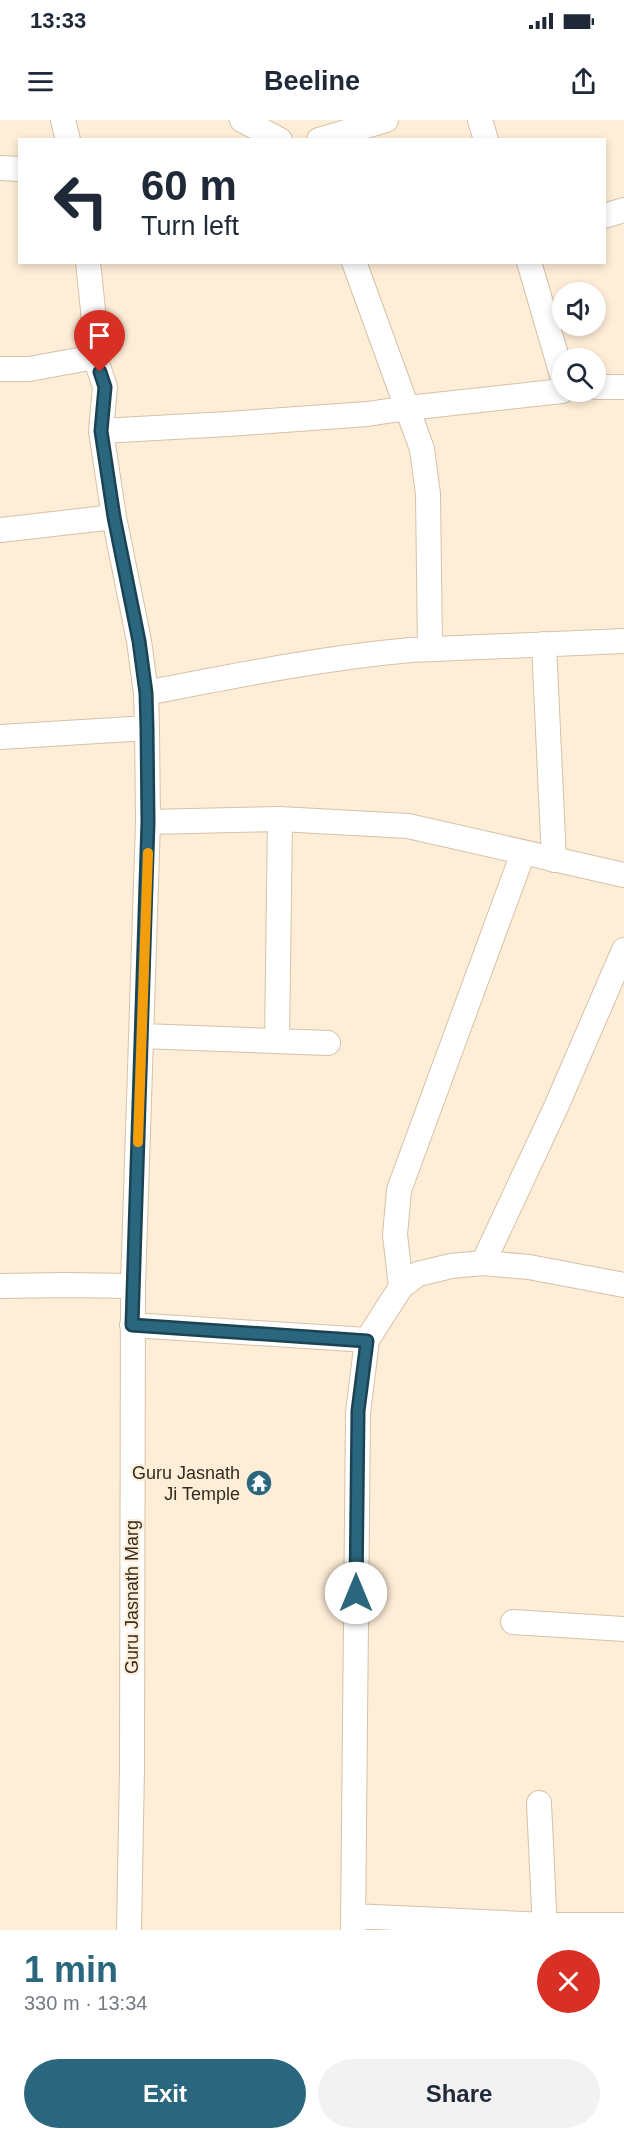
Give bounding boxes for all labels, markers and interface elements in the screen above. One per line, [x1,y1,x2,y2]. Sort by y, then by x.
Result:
text: 13:33 [30,8,86,33]
icon: menu [24,65,57,98]
icon: share [567,65,600,98]
text: Beeline [264,66,360,96]
icon: left [42,162,120,240]
text: 60 m [141,162,237,209]
text: Turn left [141,211,239,241]
map controls [552,282,606,402]
button: sound [552,282,606,336]
pin [74,310,125,372]
icon: arrive [83,319,116,352]
button: search [552,348,606,402]
place label: Guru Jasnath Ji Temple [132,1463,240,1504]
temple icon: Guru Jasnath Ji Temple [244,1468,274,1498]
street label: Guru Jasnath Marg [122,1520,142,1674]
position arrow [324,1561,388,1625]
text: 1 min [24,1949,118,1990]
button: close [537,1950,600,2013]
text: 330 m · 13:34 [24,1992,147,2014]
button: Exit [24,2059,306,2128]
button: Share [318,2059,600,2128]

